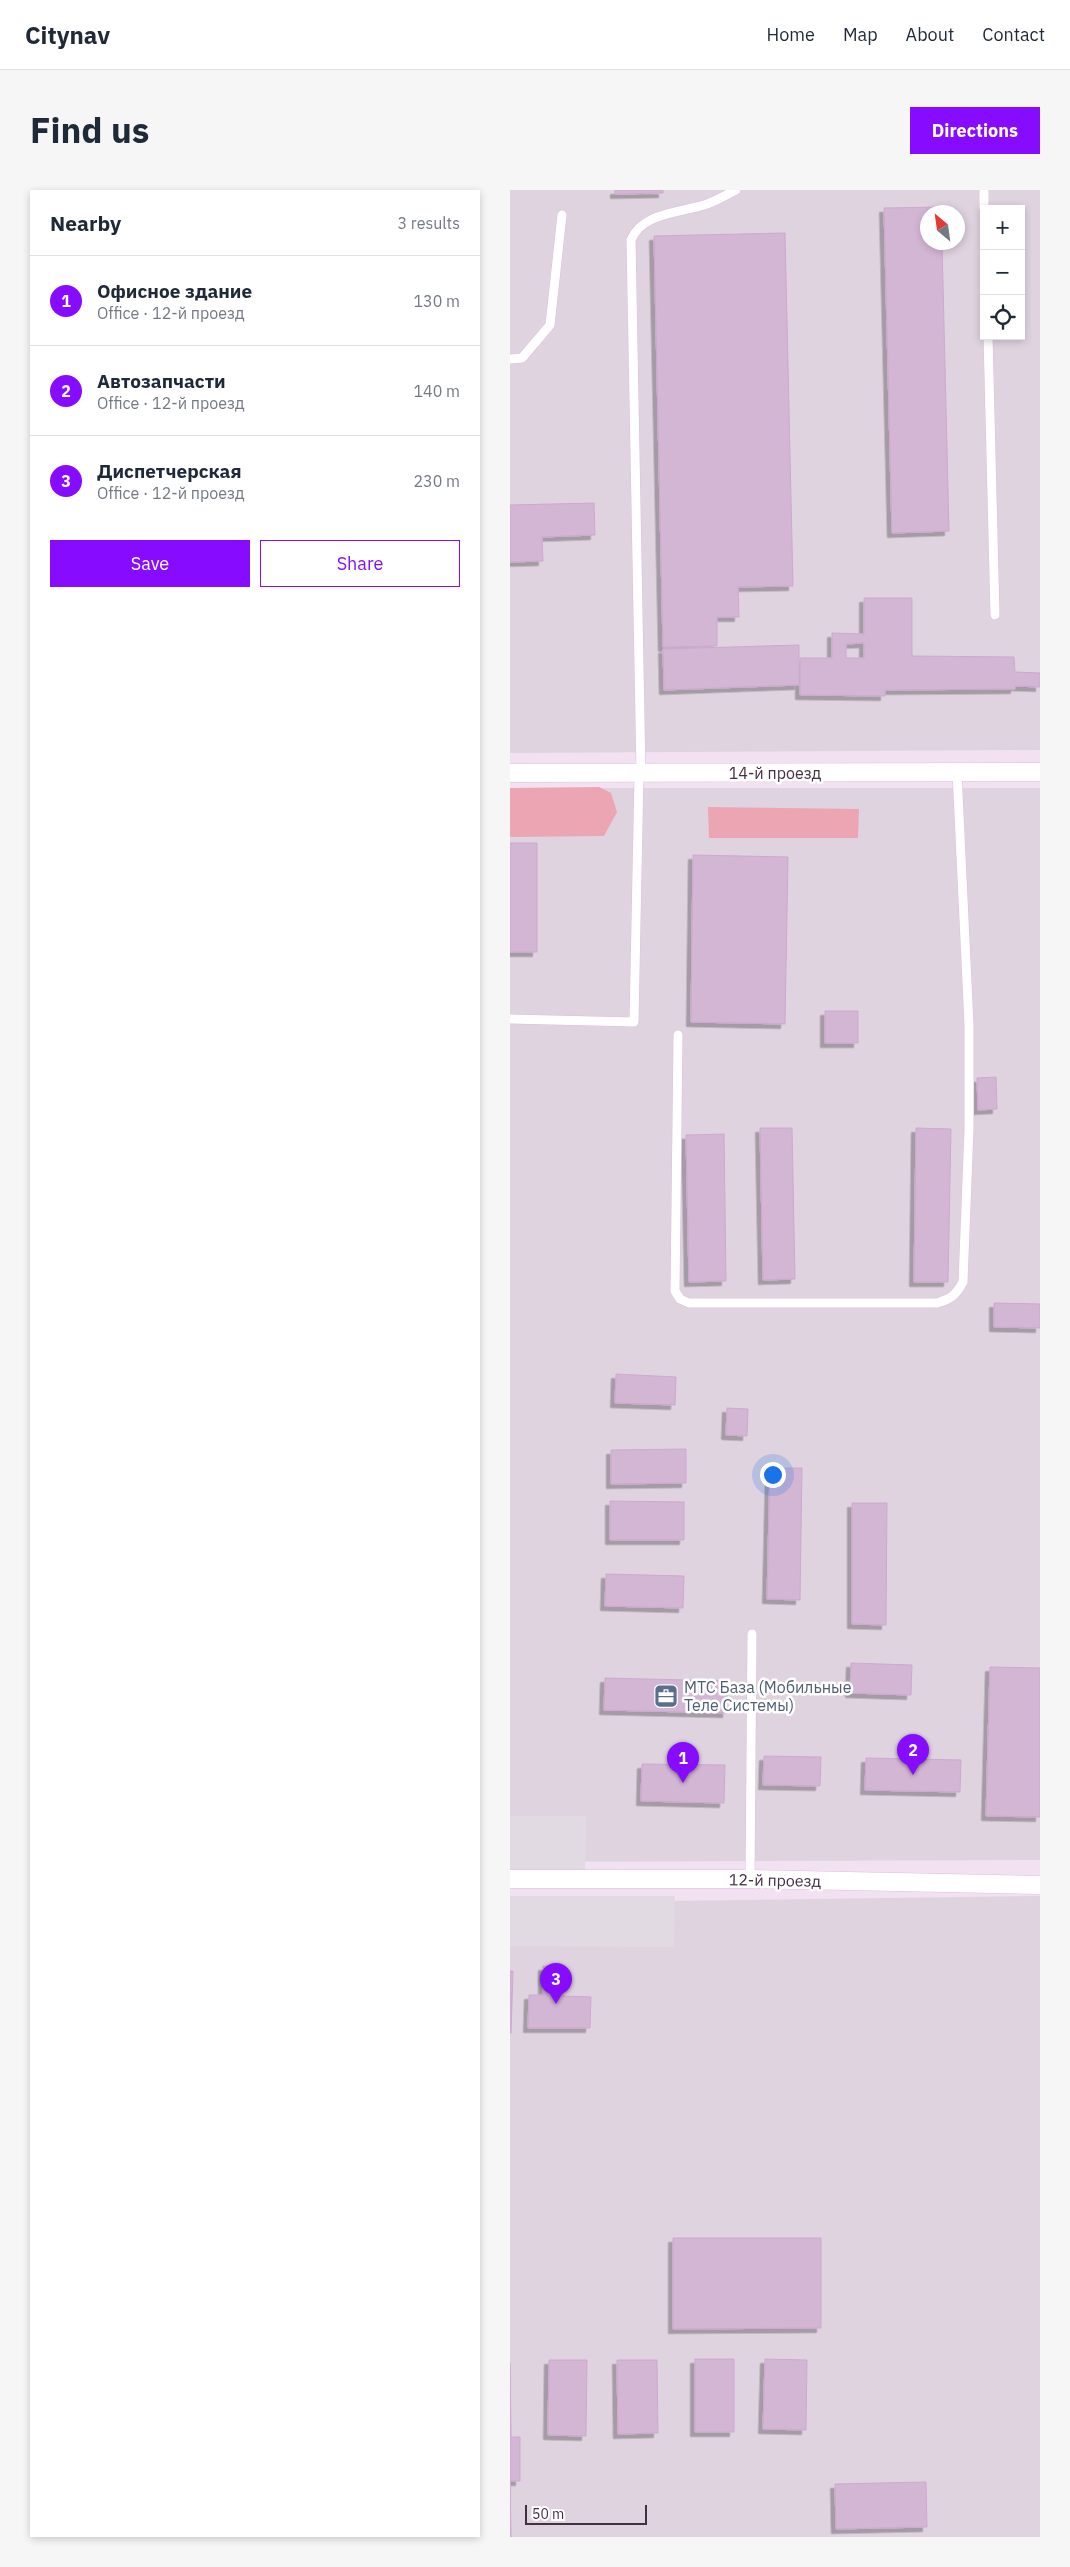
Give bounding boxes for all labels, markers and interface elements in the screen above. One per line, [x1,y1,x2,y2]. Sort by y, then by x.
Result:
text: Citynav [25,19,110,51]
text: Home [767,23,815,46]
text: Map [843,23,878,46]
text: About [906,23,954,46]
text: Contact [982,23,1045,46]
text: Find us [30,107,149,153]
button: Directions [910,107,1040,154]
north arrow [920,205,965,250]
map controls [980,205,1025,340]
button: + [980,205,1025,250]
text: Nearby [50,209,121,237]
text: 3 results [397,213,460,233]
button: − [980,250,1025,295]
text: Офисное здание [97,279,252,303]
text: 1 [61,291,71,311]
text: 130 m [413,291,460,311]
button: locate [980,295,1025,340]
text: Office · 12-й проезд [97,303,245,323]
text: Автозапчасти [97,369,226,393]
text: 2 [61,381,71,401]
text: 140 m [413,381,460,401]
text: Office · 12-й проезд [97,393,245,413]
text: Диспетчерская [97,459,242,483]
text: 3 [61,471,71,491]
text: 230 m [413,471,460,491]
text: Office · 12-й проезд [97,483,245,503]
button: Save [50,540,250,587]
button: Share [260,540,460,587]
street label: 14-й проезд [729,763,822,783]
your location [760,1462,786,1488]
place label: МТС База (Мобильные Теле Системы) [684,1677,852,1715]
office icon: МТС База (Мобильные Теле Системы) [653,1683,679,1709]
pin: 2 [897,1734,929,1775]
pin: 1 [667,1742,699,1783]
street label: 12-й проезд [729,1869,822,1891]
pin: 3 [540,1963,572,2004]
scale bar [525,2502,648,2525]
text: 50 m [532,2505,564,2523]

